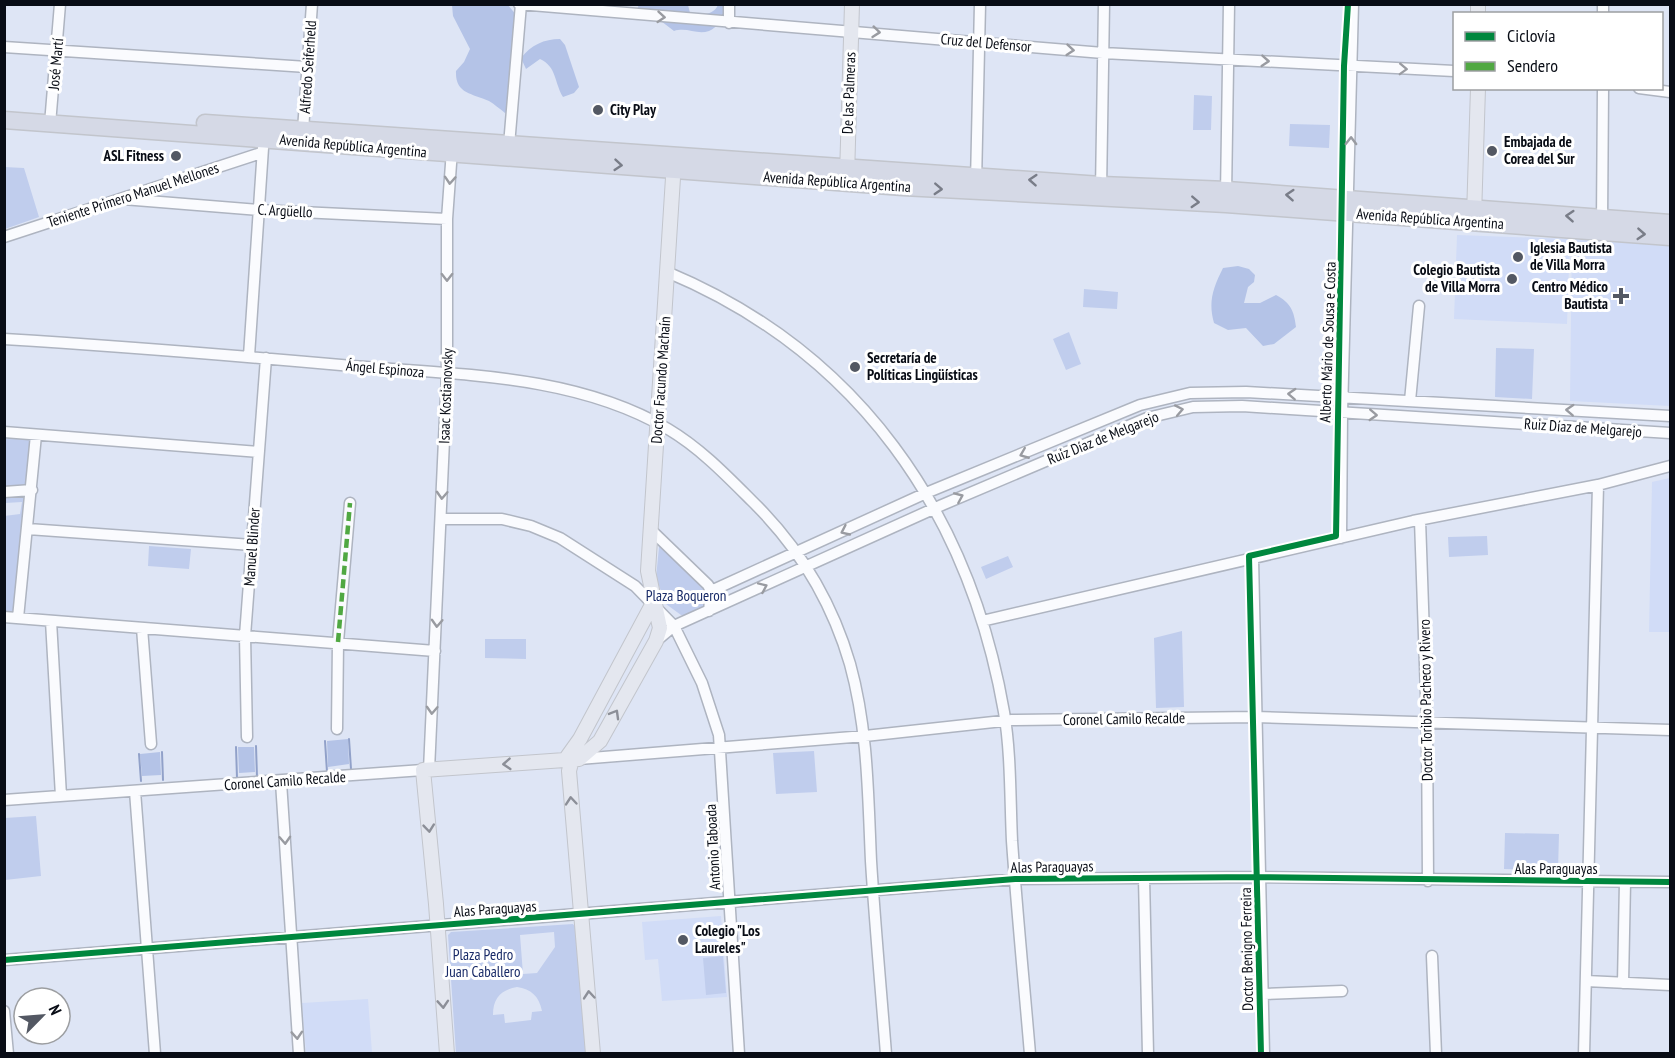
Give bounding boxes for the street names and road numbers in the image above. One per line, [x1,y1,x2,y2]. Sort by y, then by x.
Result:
street label: Alfredo Seiferheld [295,20,320,114]
street label: Cruz del Defensor [940,29,1033,56]
street label: José Martí [44,37,67,92]
street label: De las Palmeras [838,52,859,134]
street label: Avenida República Argentina [279,130,427,161]
street label: Teniente Primero Manuel Mellones [45,158,221,231]
street label: Avenida República Argentina [763,167,911,196]
street label: C. Argüello [257,200,313,221]
street label: Avenida República Argentina [1356,204,1504,233]
street label: Alberto Mário de Sousa e Costa [1315,261,1340,423]
street label: Doctor Facundo Machaín [647,316,674,444]
street label: Isaac Kostianovsky [434,347,457,444]
street label: Ángel Espinoza [345,356,425,381]
street label: Ruiz Díaz de Melgarejo [1044,407,1161,468]
street label: Ruiz Díaz de Melgarejo [1523,414,1643,441]
street label: Manuel Blinder [239,506,264,587]
street label: Doctor Toribio Pacheco y Rivero [1415,619,1436,781]
street label: Coronel Camilo Recalde [1063,708,1185,729]
street label: Coronel Camilo Recalde [223,767,347,794]
street label: Antonio Taboada [701,803,724,891]
street label: Alas Paraguayas [1010,856,1094,877]
street label: Alas Paraguayas [1514,859,1598,878]
street label: Doctor Benigno Ferreira [1236,887,1257,1011]
street label: Alas Paraguayas [453,896,537,921]

